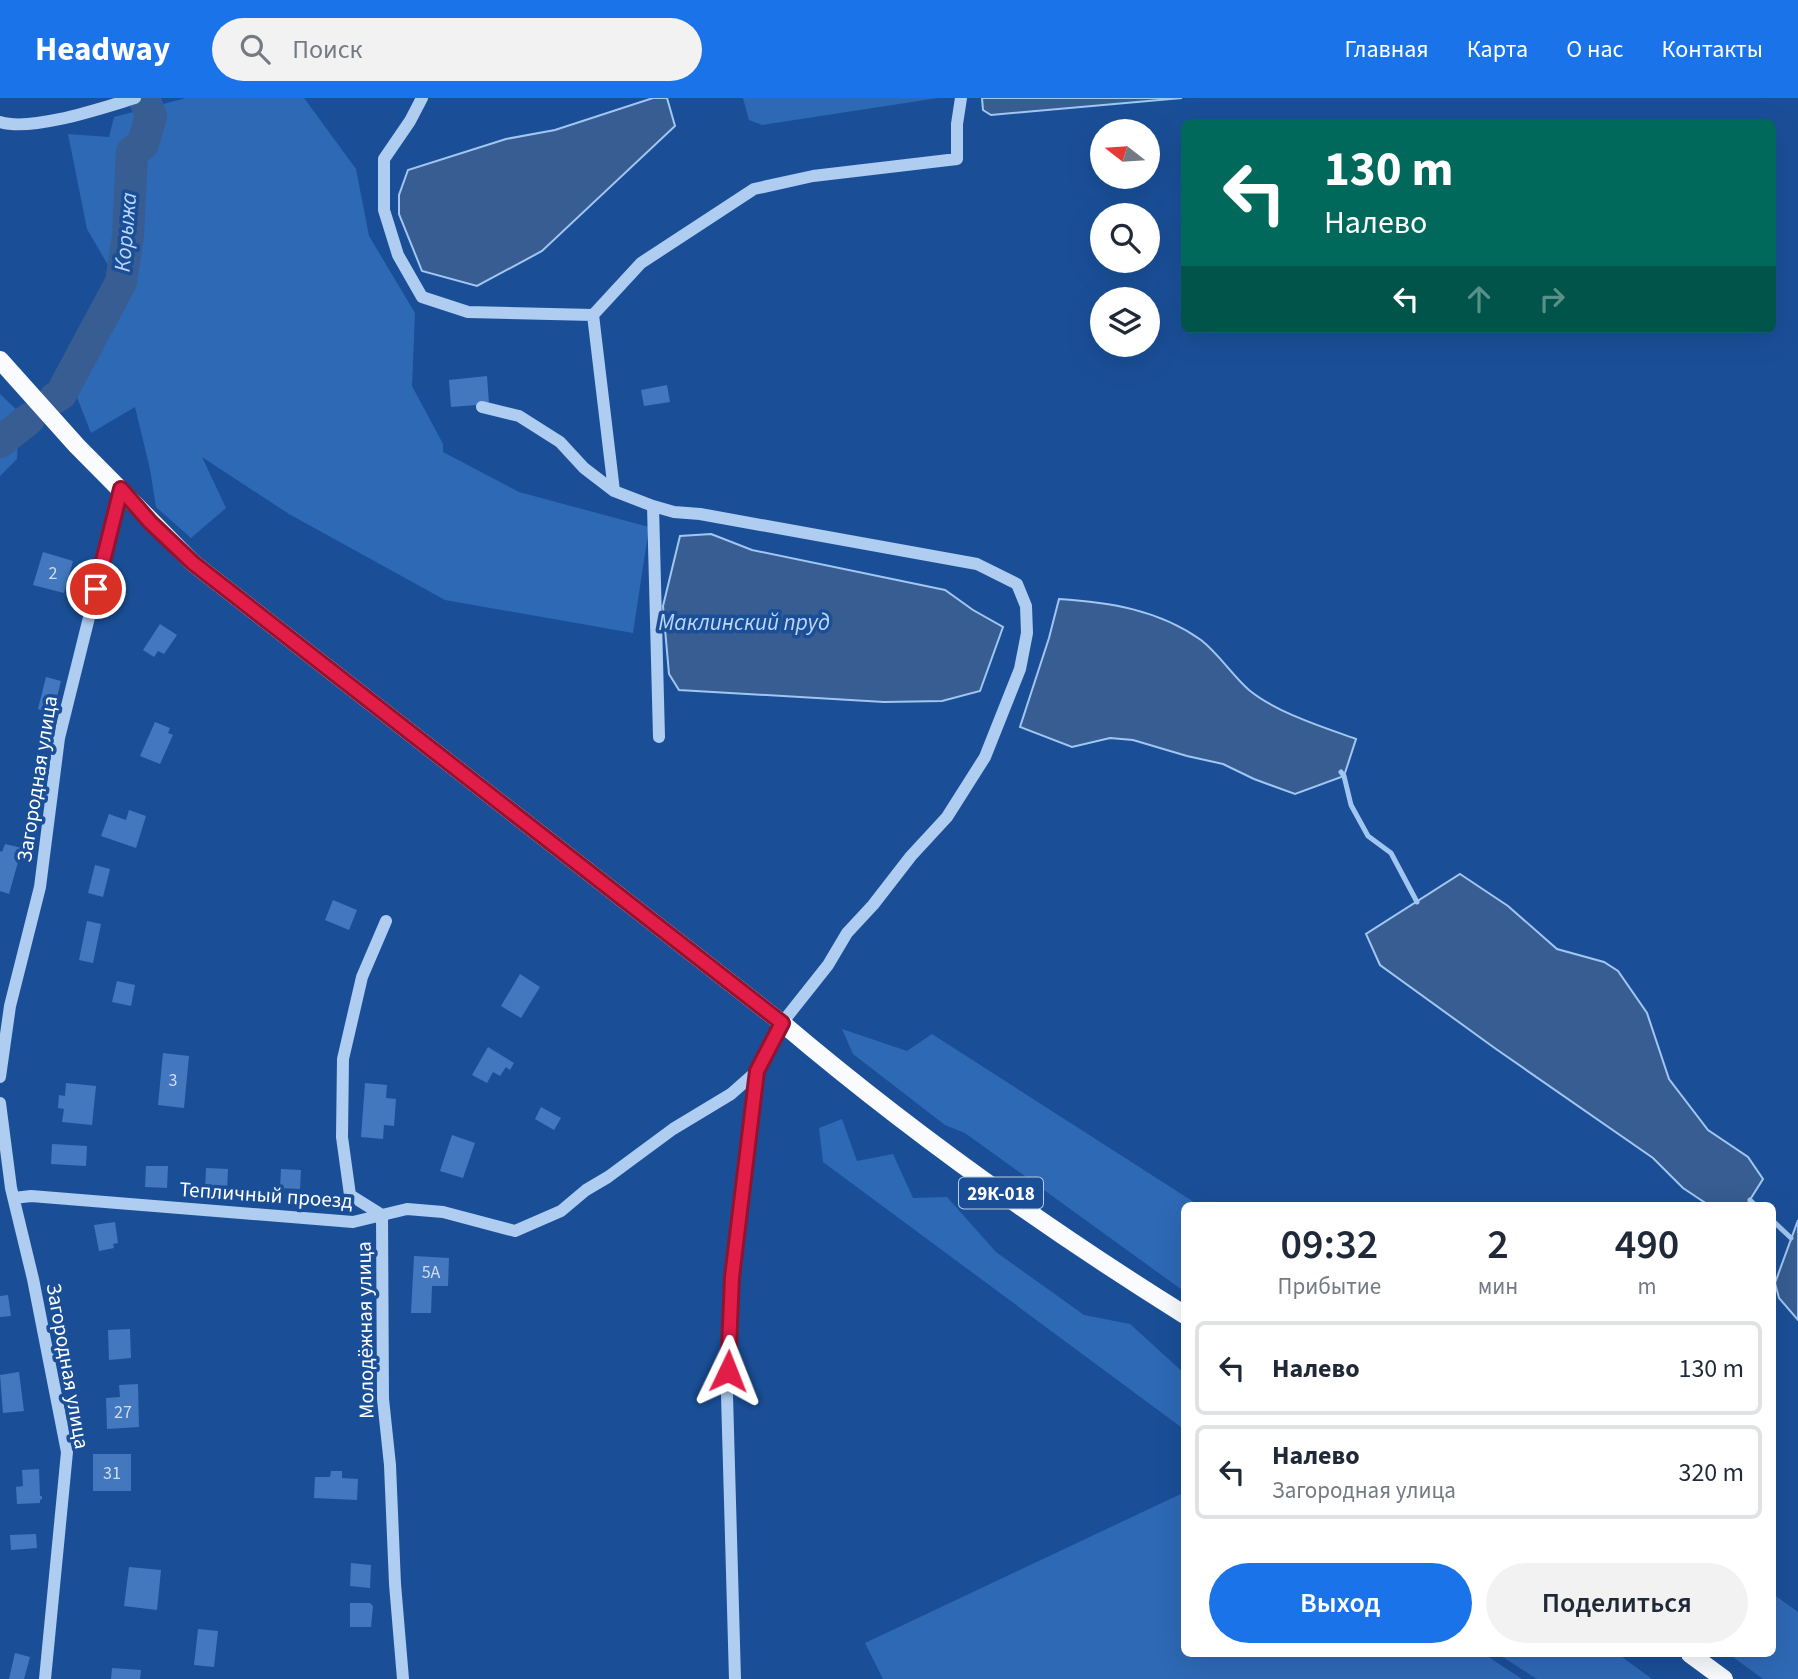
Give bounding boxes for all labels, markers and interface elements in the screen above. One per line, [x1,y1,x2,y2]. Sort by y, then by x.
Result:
search box [212,18,702,81]
text: Headway [35,26,170,73]
icon: search [236,30,274,68]
text: Поиск [292,31,362,68]
text: Главная [1344,32,1429,67]
text: Карта [1467,32,1528,67]
text: О нас [1566,32,1623,67]
text: Контакты [1661,32,1763,67]
north arrow [1090,119,1160,189]
map controls [1090,119,1160,357]
text: 130 m [1324,135,1453,205]
icon: left [1209,147,1300,238]
water label: Корыжа [106,191,145,273]
text: Налево [1324,200,1427,246]
button: search [1090,203,1160,273]
icon: left [1387,280,1425,318]
icon: ahead [1460,280,1498,318]
icon: right [1533,280,1571,318]
button: layers [1090,287,1160,357]
pin [66,559,126,619]
house number: 2 [49,561,58,586]
icon: arrive [77,570,115,608]
water label: Маклинский пруд [658,606,830,639]
street label: Загородная улица [9,694,65,864]
house number: 3 [169,1068,178,1093]
street label: Тепличный проезд [178,1174,354,1216]
road number: 29К-018 [959,1177,1043,1208]
text: 09:32 [1280,1215,1378,1275]
text: 2 [1487,1215,1509,1275]
text: 490 [1615,1215,1679,1275]
street label: Молодёжная улица [348,1241,382,1419]
house number: 5А [422,1260,441,1285]
text: Прибытие [1278,1270,1381,1303]
text: мин [1478,1270,1518,1303]
text: m [1638,1270,1657,1303]
street label: Загородная улица [39,1281,97,1451]
position arrow [691,1334,765,1408]
icon: left [1213,1349,1251,1387]
text: Налево [1272,1350,1360,1387]
text: 130 m [1678,1350,1744,1387]
house number: 27 [114,1400,132,1425]
text: Налево [1272,1437,1360,1474]
icon: left [1213,1453,1251,1491]
text: 320 m [1678,1454,1744,1491]
house number: 31 [103,1461,121,1486]
text: Загородная улица [1272,1474,1456,1507]
button: Выход [1209,1563,1472,1643]
button: Поделиться [1486,1563,1748,1643]

